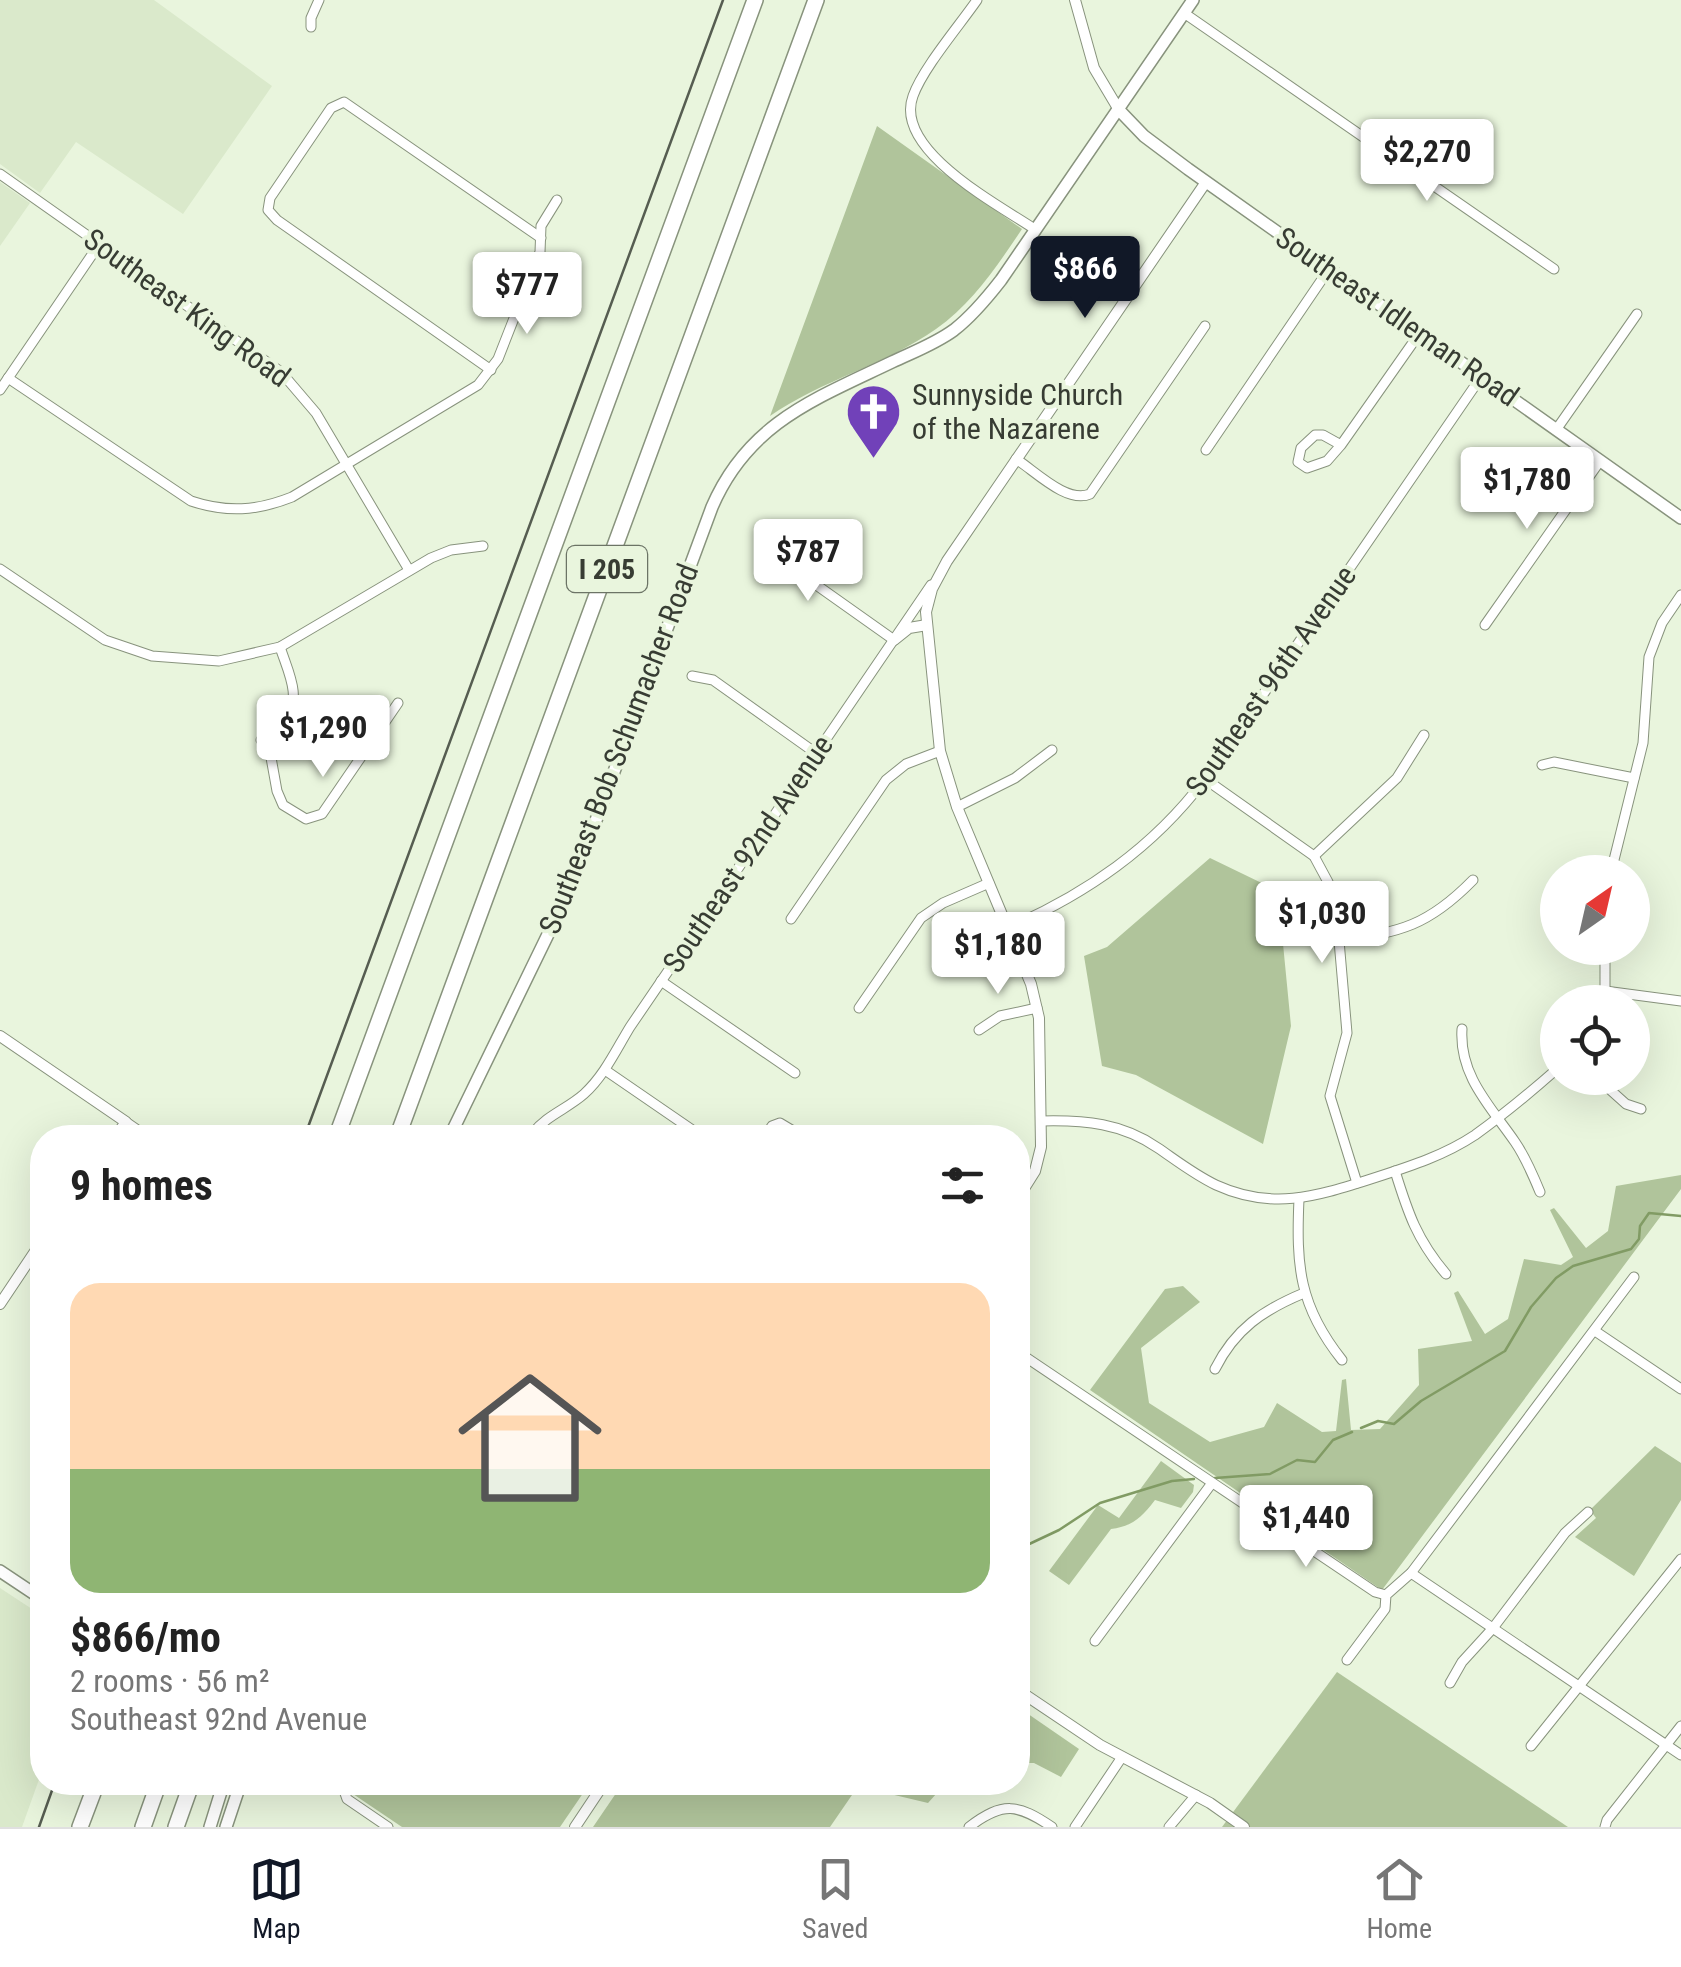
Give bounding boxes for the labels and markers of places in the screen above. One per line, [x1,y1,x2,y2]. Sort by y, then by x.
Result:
pin: $2,270 [1346,119,1508,204]
pin: $866 [1026,236,1144,321]
pin: $777 [468,252,586,337]
place label: Sunnyside Church of the Nazarene [912,377,1123,446]
church icon: Sunnyside Church of the Nazarene [843,382,903,461]
pin: $1,780 [1446,447,1608,532]
pin: $787 [749,519,867,604]
pin: $1,290 [242,695,404,780]
pin: $1,030 [1241,881,1403,966]
pin: $1,180 [917,912,1079,997]
pin: $1,440 [1225,1485,1387,1570]

